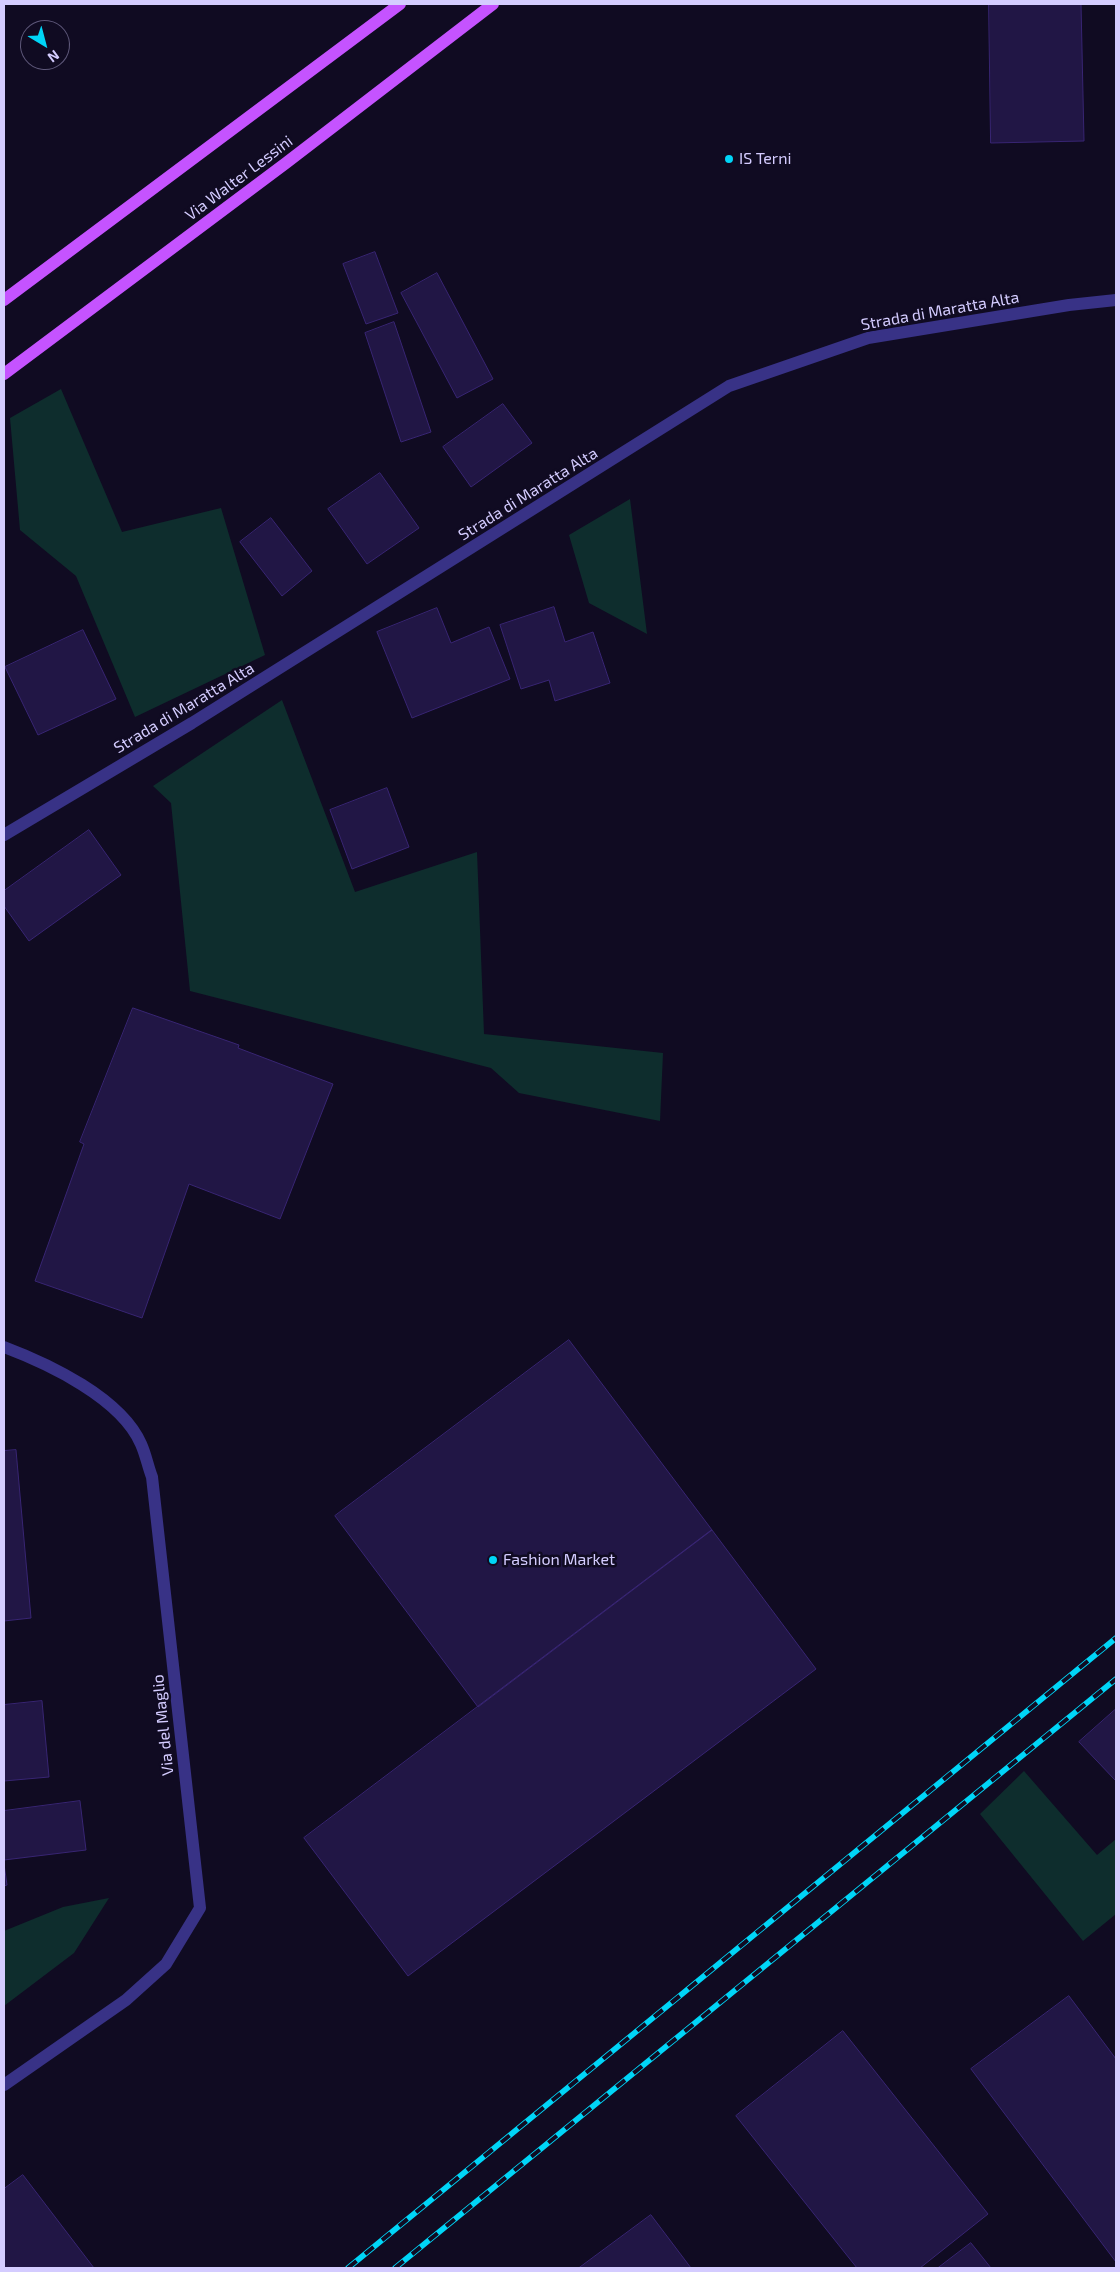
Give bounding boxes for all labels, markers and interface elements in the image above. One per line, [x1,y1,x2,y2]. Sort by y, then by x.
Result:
north arrow [20,20,70,70]
text: N [45,47,63,66]
street label: Via Walter Lessini [182,131,296,225]
place label: IS Terni [739,149,792,169]
marker: IS Terni [723,153,735,165]
street label: Strada di Maratta Alta [859,288,1021,334]
street label: Strada di Maratta Alta [455,443,601,545]
street label: Strada di Maratta Alta [110,658,258,758]
place label: Fashion Market [503,1550,615,1570]
marker: Fashion Market [487,1554,499,1566]
street label: Via del Maglio [148,1673,178,1777]

